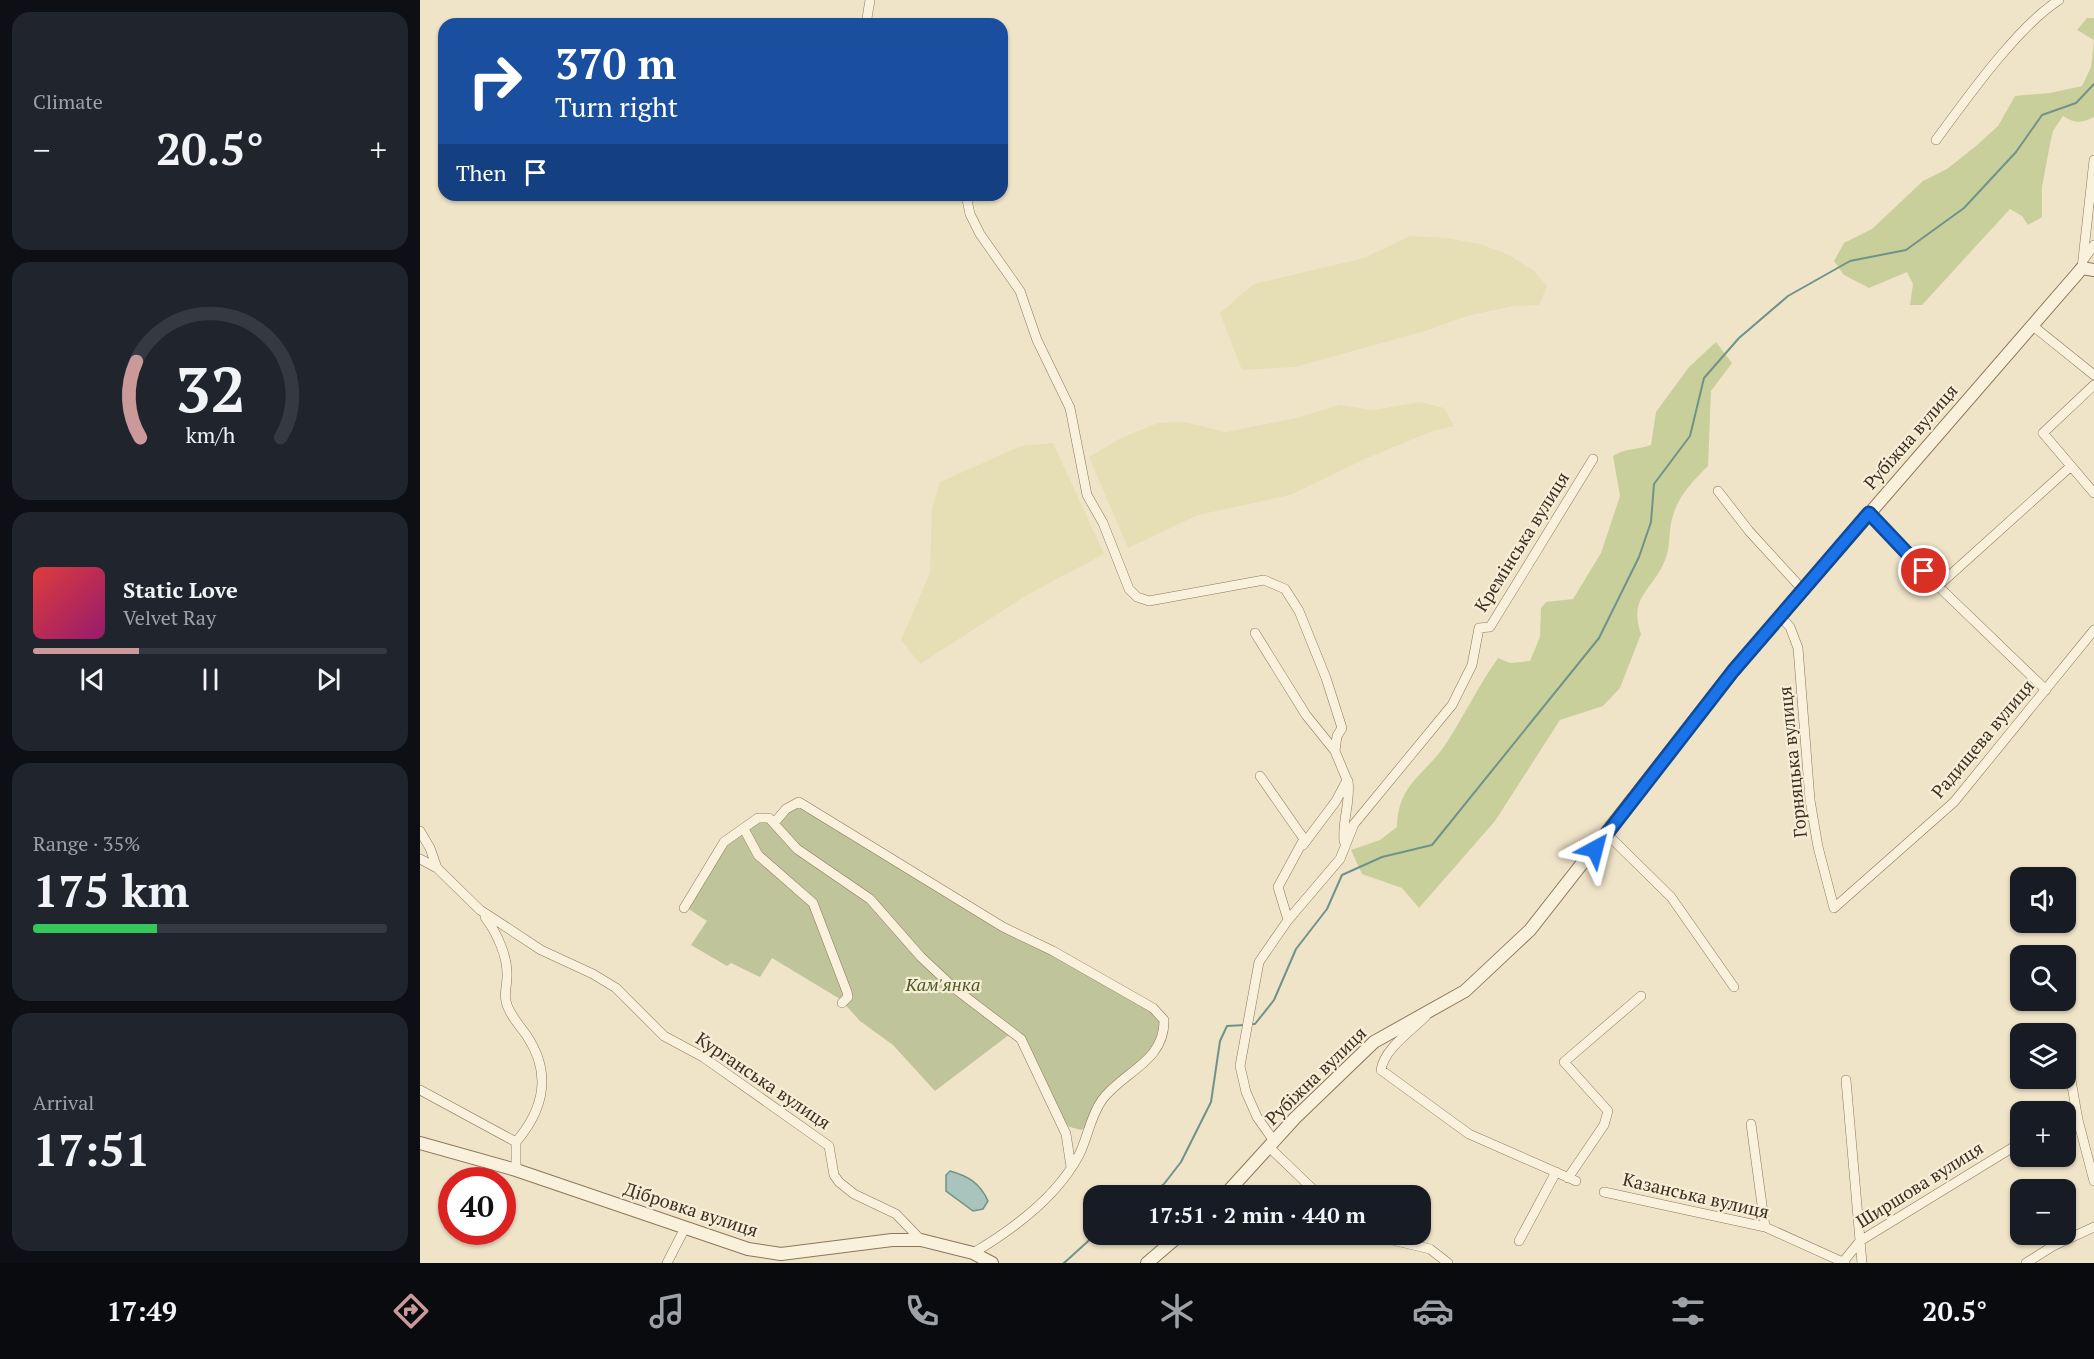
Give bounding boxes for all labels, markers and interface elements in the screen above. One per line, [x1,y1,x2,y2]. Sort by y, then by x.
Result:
text: 370 m [555,35,676,91]
icon: right [456,42,534,120]
text: Climate [33,88,103,115]
text: Turn right [555,89,678,125]
text: 20.5° [156,118,264,178]
text: − [33,128,51,171]
text: + [369,128,387,171]
icon: arrive [519,156,552,189]
text: Then [456,158,507,187]
text: 32 [175,347,245,430]
street label: Рубіжна вулиця [1858,379,1963,494]
text: km/h [185,422,235,450]
street label: Кремінська вулиця [1468,467,1574,616]
pin [1898,545,1949,596]
icon: arrive [1907,554,1940,587]
text: Static Love [123,575,238,604]
text: Velvet Ray [123,604,216,631]
icon: previous [76,663,109,696]
icon: pause [194,663,227,696]
icon: next [312,663,345,696]
street label: Радищева вулиця [1926,674,2039,803]
street label: Горняцька вулиця [1772,685,1812,839]
position arrow [1563,817,1627,881]
text: Range · 35% [33,830,140,857]
text: 175 km [33,860,189,920]
map controls [2010,867,2076,1245]
button: sound [2010,867,2076,933]
button: search [2010,945,2076,1011]
park label: Кам'янка [905,972,980,996]
street label: Рубіжна вулиця [1259,1021,1371,1130]
button: layers [2010,1023,2076,1089]
street label: Курганська вулиця [691,1026,836,1134]
text: Arrival [33,1089,94,1116]
button: + [2010,1101,2076,1167]
text: 17:51 [33,1119,150,1179]
street label: Ширшова вулиця [1851,1135,1987,1233]
speed limit sign: 40 [438,1167,516,1245]
street label: Казанська вулиця [1621,1167,1772,1224]
street label: Дібровка вулиця [621,1176,762,1242]
button: − [2010,1179,2076,1245]
text: 17:51 · 2 min · 440 m [1148,1200,1366,1229]
icon: directions [390,1290,432,1332]
icon: music [646,1290,688,1332]
icon: phone [901,1290,943,1332]
icon: climate [1156,1290,1198,1332]
icon: car [1412,1290,1454,1332]
icon: filters [1667,1290,1709,1332]
text: 17:49 [107,1293,177,1329]
text: 20.5° [1922,1293,1987,1329]

